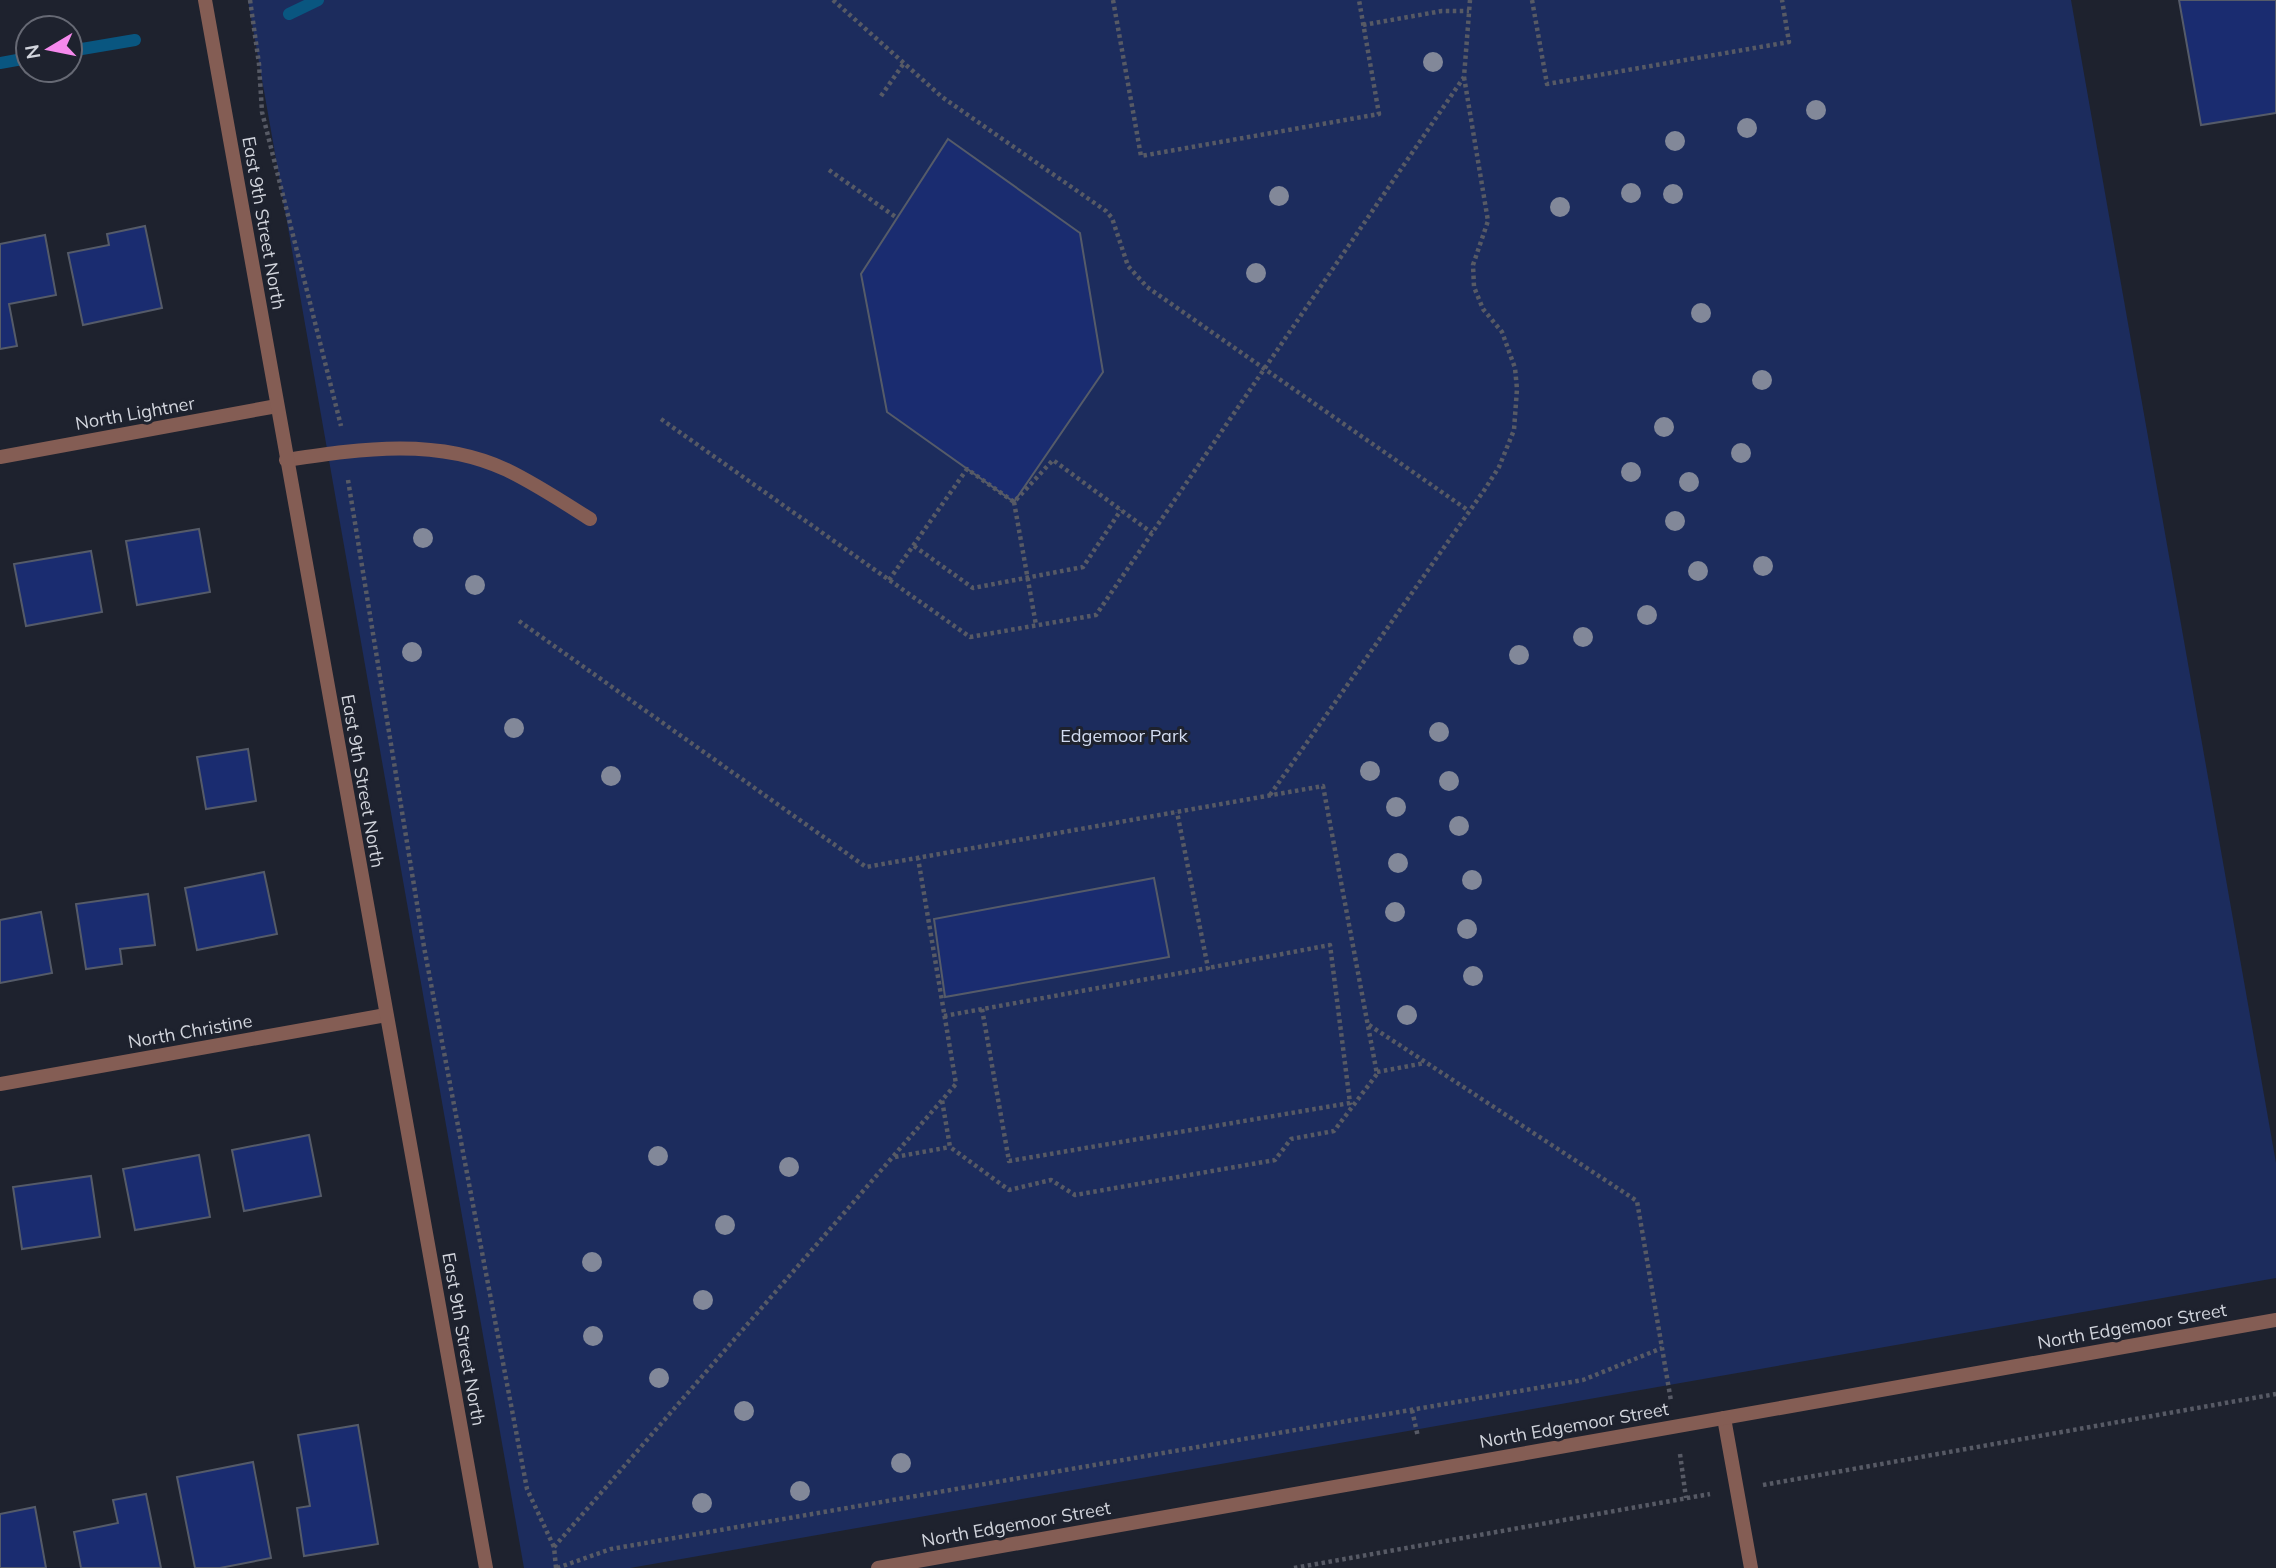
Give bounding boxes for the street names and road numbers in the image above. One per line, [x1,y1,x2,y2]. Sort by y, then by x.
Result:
street label: East 9th Street North [237,135,291,311]
street label: North Lightner [73,391,197,435]
street label: East 9th Street North [336,693,390,869]
street label: North Christine [126,1009,254,1053]
street label: East 9th Street North [437,1251,491,1427]
street label: North Edgemoor Street [2036,1298,2228,1354]
street label: North Edgemoor Street [1478,1397,1670,1453]
street label: North Edgemoor Street [920,1496,1112,1552]

